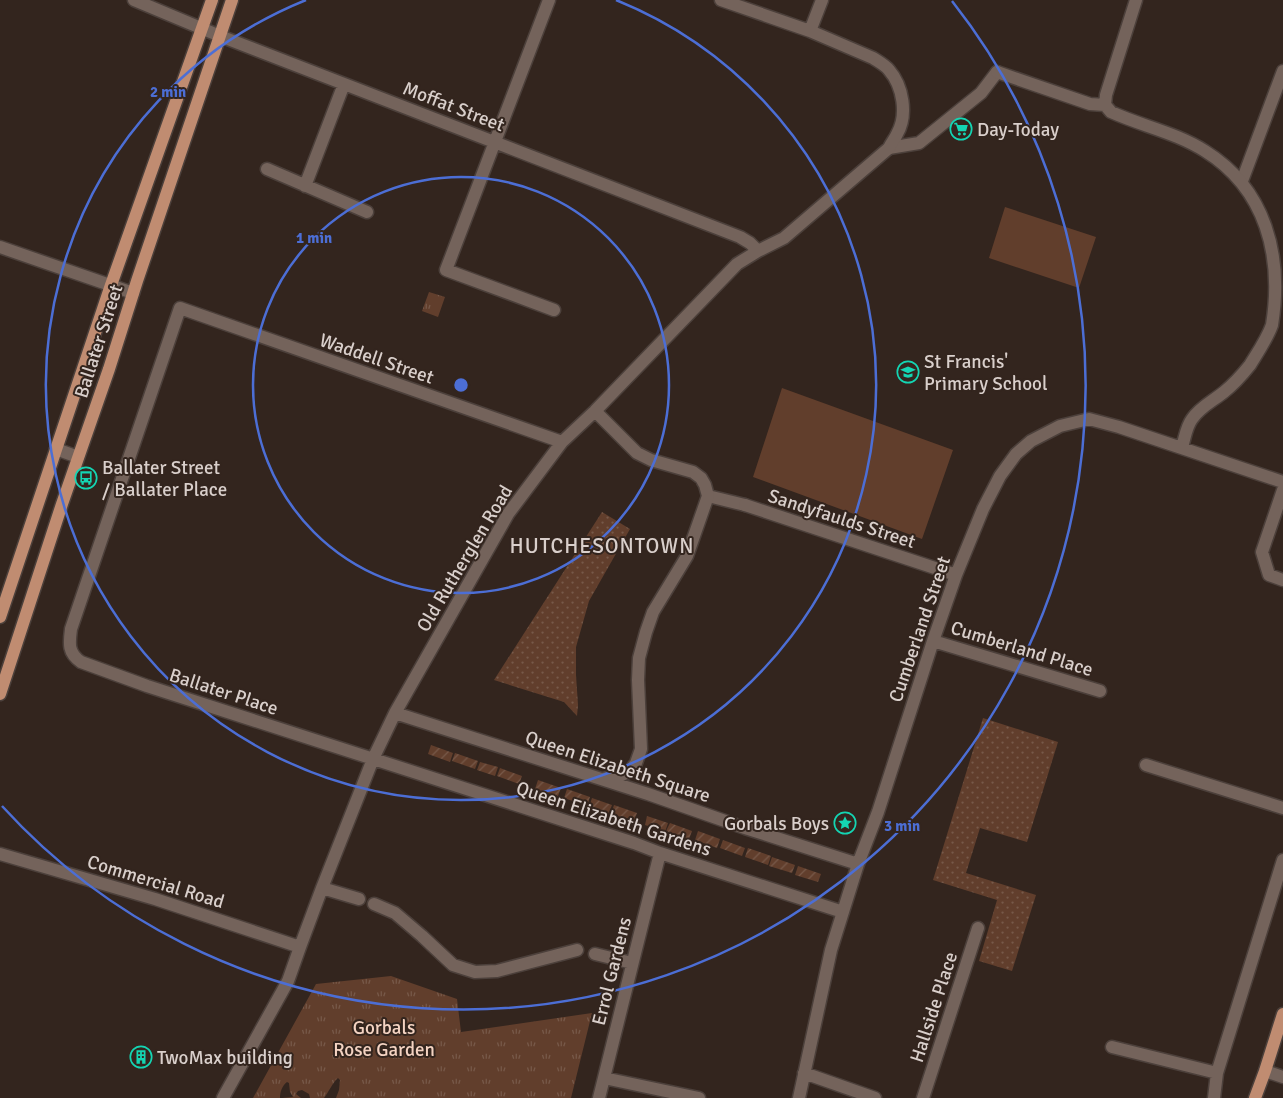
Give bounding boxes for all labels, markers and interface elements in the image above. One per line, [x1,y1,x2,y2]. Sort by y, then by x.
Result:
street label: Moffat Street [399,77,508,137]
text: 2 min [150,83,186,101]
supermarket icon: Day-Today [949,117,973,141]
place label: Day-Today [977,118,1059,142]
text: 1 min [296,229,332,247]
street label: Ballater Street [69,281,129,401]
street label: Waddell Street [316,328,437,390]
place label: St Francis' Primary School [924,350,1047,396]
school or university icon: St Francis' Primary School [896,360,920,384]
centre of rings [452,376,470,394]
place label: Ballater Street / Ballater Place [102,456,227,502]
bus stop icon: Ballater Street / Ballater Place [74,466,98,490]
street label: Old Rutherglen Road [412,481,518,636]
street label: Sandyfaulds Street [765,484,919,554]
district label: HUTCHESONTOWN [510,533,694,559]
street label: Cumberland Street [884,553,956,705]
street label: Cumberland Place [948,616,1096,682]
street label: Ballater Place [166,663,281,721]
street label: Queen Elizabeth Square [522,726,713,808]
street label: Queen Elizabeth Gardens [513,776,714,862]
place icon: Gorbals Boys [833,811,857,835]
place label: Gorbals Boys [724,812,829,836]
text: 3 min [884,817,920,835]
street label: Commercial Road [84,850,227,914]
street label: Errol Gardens [587,915,637,1028]
street label: Hallside Place [905,949,963,1066]
park label: Gorbals Rose Garden [333,1016,435,1062]
building icon: TwoMax building [129,1045,153,1069]
place label: TwoMax building [157,1046,293,1070]

